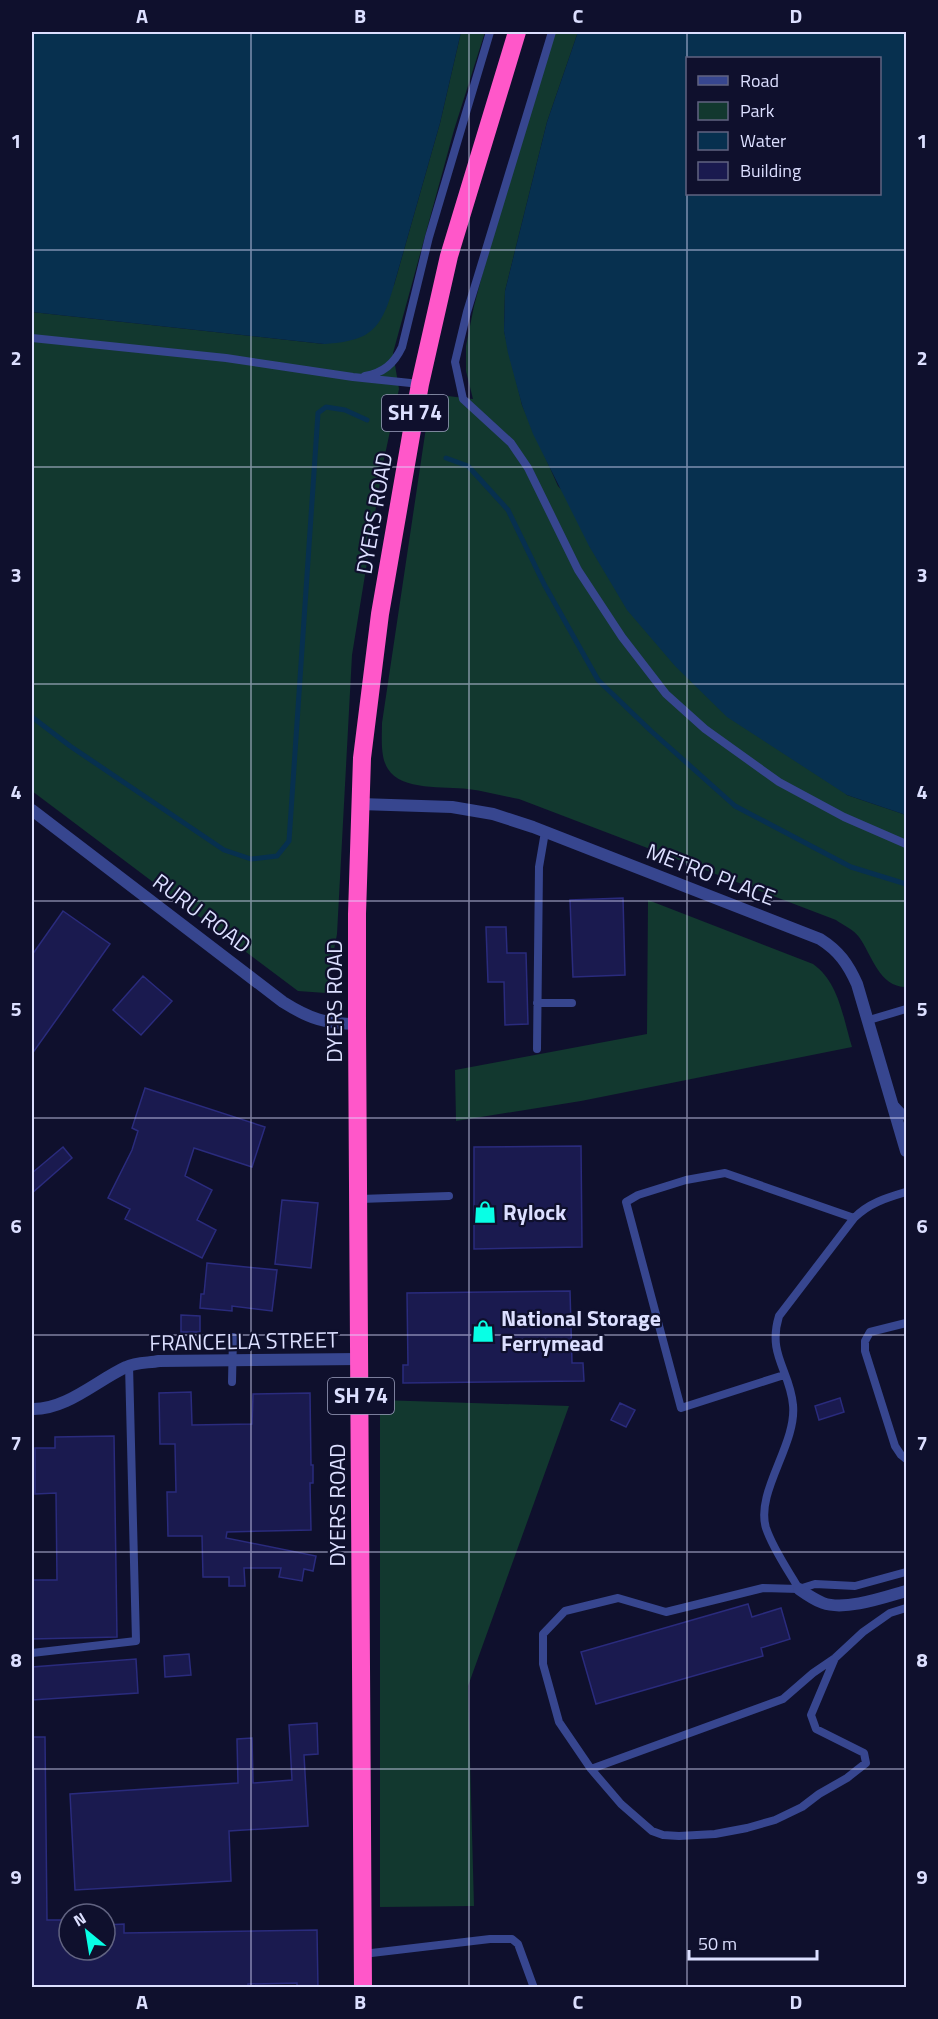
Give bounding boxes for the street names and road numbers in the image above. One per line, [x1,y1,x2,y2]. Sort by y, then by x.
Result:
road number: SH 74 [382,395,448,431]
street label: DYERS ROAD [347,449,401,577]
street label: METRO PLACE [642,834,780,914]
street label: RURU ROAD [146,865,258,961]
street label: DYERS ROAD [317,940,351,1062]
street label: FRANCELLA STREET [149,1322,339,1360]
road number: SH 74 [328,1378,394,1414]
street label: DYERS ROAD [320,1444,354,1566]

